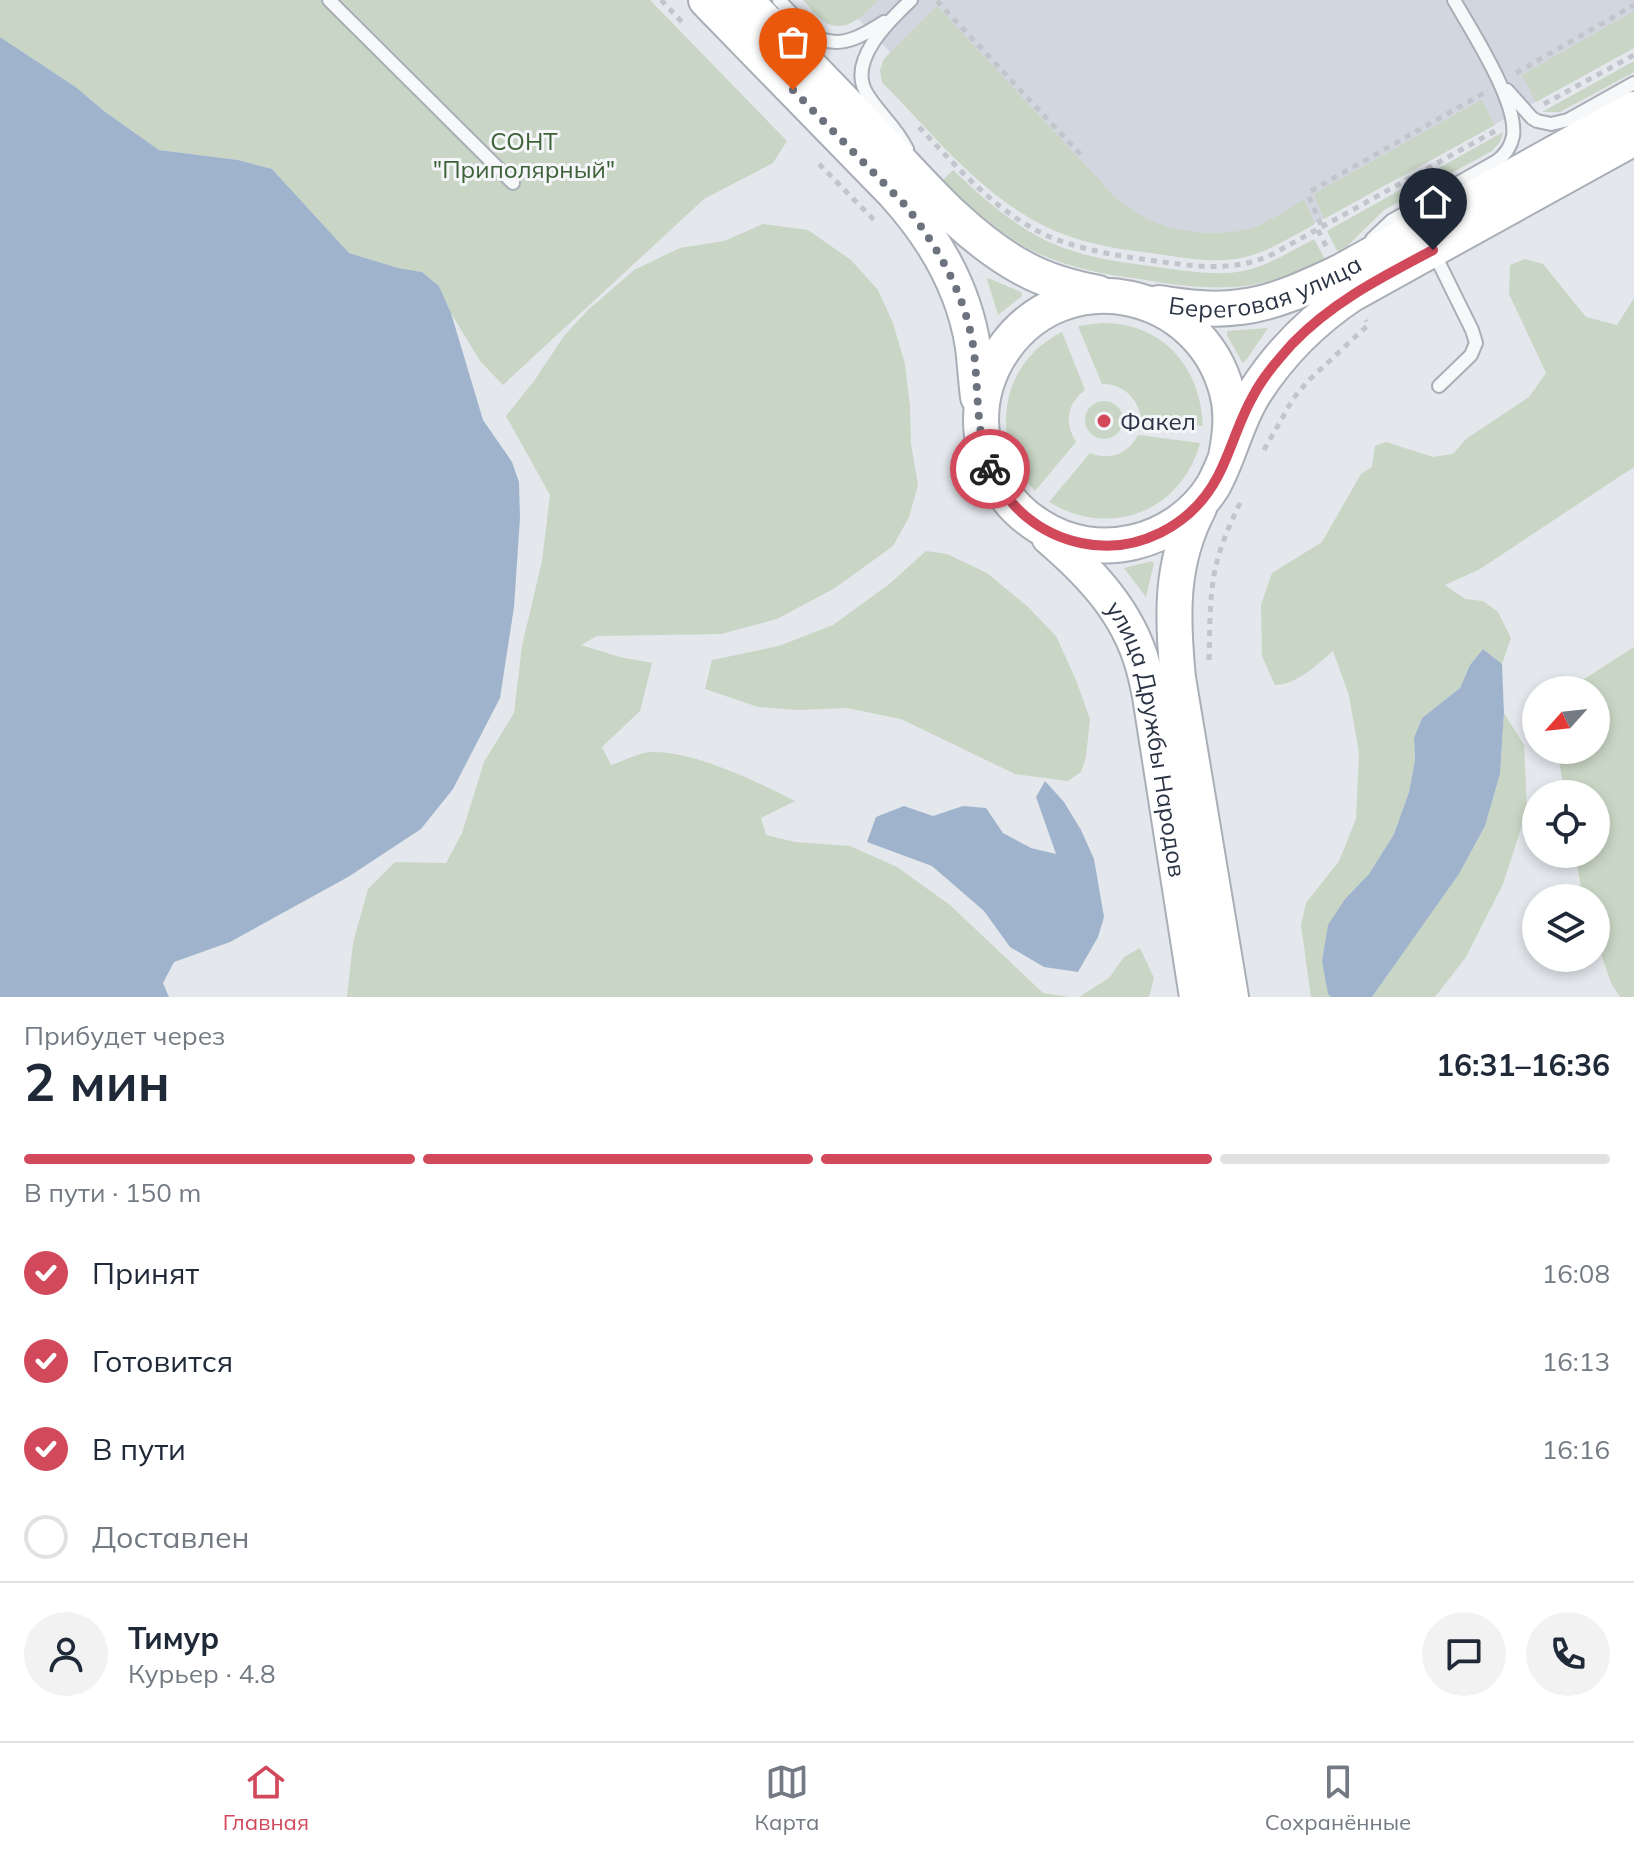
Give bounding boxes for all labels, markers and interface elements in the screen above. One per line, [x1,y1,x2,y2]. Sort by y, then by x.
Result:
pin [759,8,827,90]
icon: bag [771,20,815,64]
park label: СОНТ "Приполярный" [433,126,615,184]
pin [1399,168,1467,250]
icon: home [1411,180,1455,224]
street label: Береговая улица [1167,248,1366,324]
place label: Факел [1120,406,1196,436]
marker: Факел [1095,412,1113,430]
courier [950,429,1030,509]
icon: bike [968,447,1012,491]
street label: улица Дружбы Народов [1100,595,1193,879]
north arrow [1522,676,1610,764]
map controls [1522,676,1610,972]
button: locate [1522,780,1610,868]
button: layers [1522,884,1610,972]
text: Прибудет через [24,1019,225,1052]
text: 16:31–16:36 [1436,1046,1610,1084]
text: 2 мин [24,1049,170,1114]
text: В пути · 150 m [24,1176,201,1209]
icon: check [24,1251,68,1295]
text: Принят [92,1254,199,1292]
text: 16:08 [1542,1257,1610,1290]
icon: check [24,1339,68,1383]
text: Готовится [92,1342,233,1380]
text: 16:13 [1542,1345,1610,1378]
icon: check [24,1427,68,1471]
text: В пути [92,1430,186,1468]
text: 16:16 [1542,1433,1610,1466]
text: Доставлен [92,1518,250,1556]
button: person [24,1612,108,1696]
button: chat [1422,1612,1506,1696]
button: phone [1526,1612,1610,1696]
text: Тимур [128,1619,219,1657]
text: Курьер · 4.8 [128,1657,276,1690]
tab: Главная [223,1760,309,1836]
tab: Карта [755,1760,819,1836]
tab: Сохранённые [1265,1760,1411,1836]

